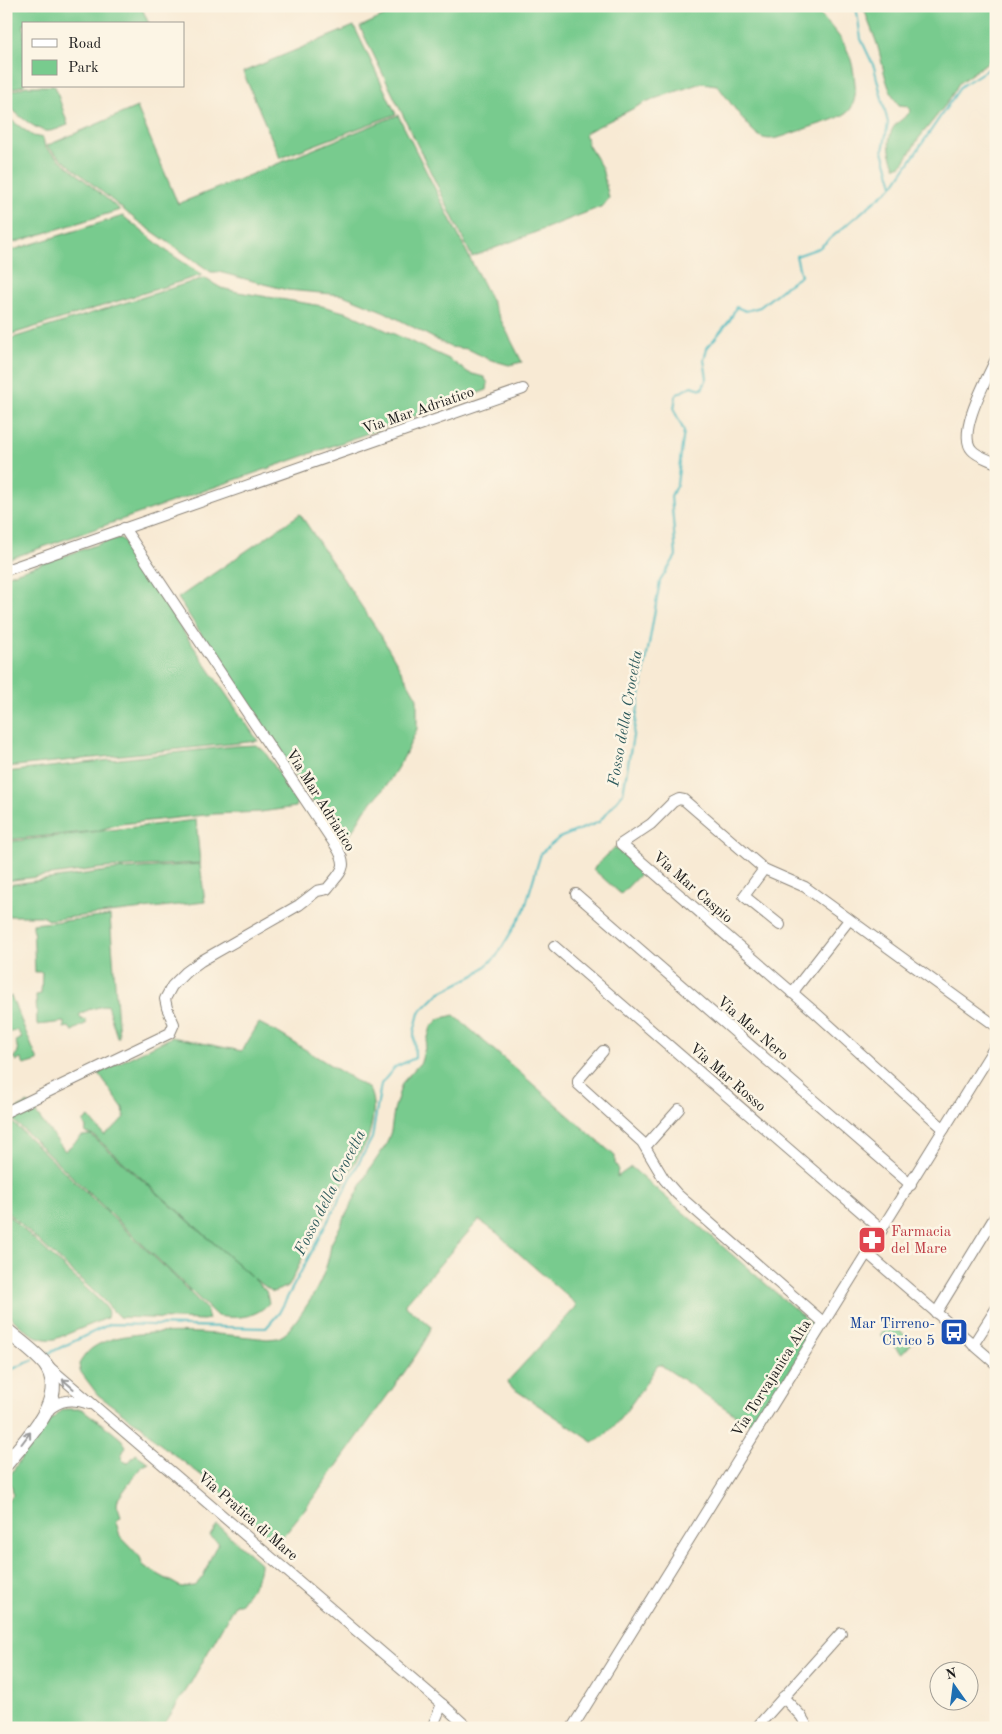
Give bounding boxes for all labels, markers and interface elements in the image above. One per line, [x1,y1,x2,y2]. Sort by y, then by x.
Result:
legend [22,22,185,88]
text: Road [68,37,102,52]
text: Park [68,61,99,76]
street label: Via Mar Adriatico [361,385,476,438]
water label: Fosso della Crocetta [606,649,646,789]
street label: Via Mar Adriatico [282,747,357,854]
street label: Via Mar Caspio [649,850,735,927]
street label: Via Mar Nero [714,994,791,1064]
street label: Via Mar Rosso [686,1041,768,1115]
water label: Fosso della Crocetta [292,1127,369,1259]
pharmacy icon: Farmacia del Mare [857,1225,887,1255]
place label: Farmacia del Mare [891,1225,952,1257]
street label: Via Torvajanica Alta [730,1317,815,1440]
place label: Mar Tirreno- Civico 5 [850,1317,935,1349]
bus stop icon: Mar Tirreno- Civico 5 [939,1317,969,1347]
one-way arrow [62,1378,75,1390]
one-way arrow [21,1431,31,1445]
street label: Via Pratica di Mare [194,1470,300,1564]
north arrow [930,1662,980,1712]
text: N [944,1666,958,1682]

